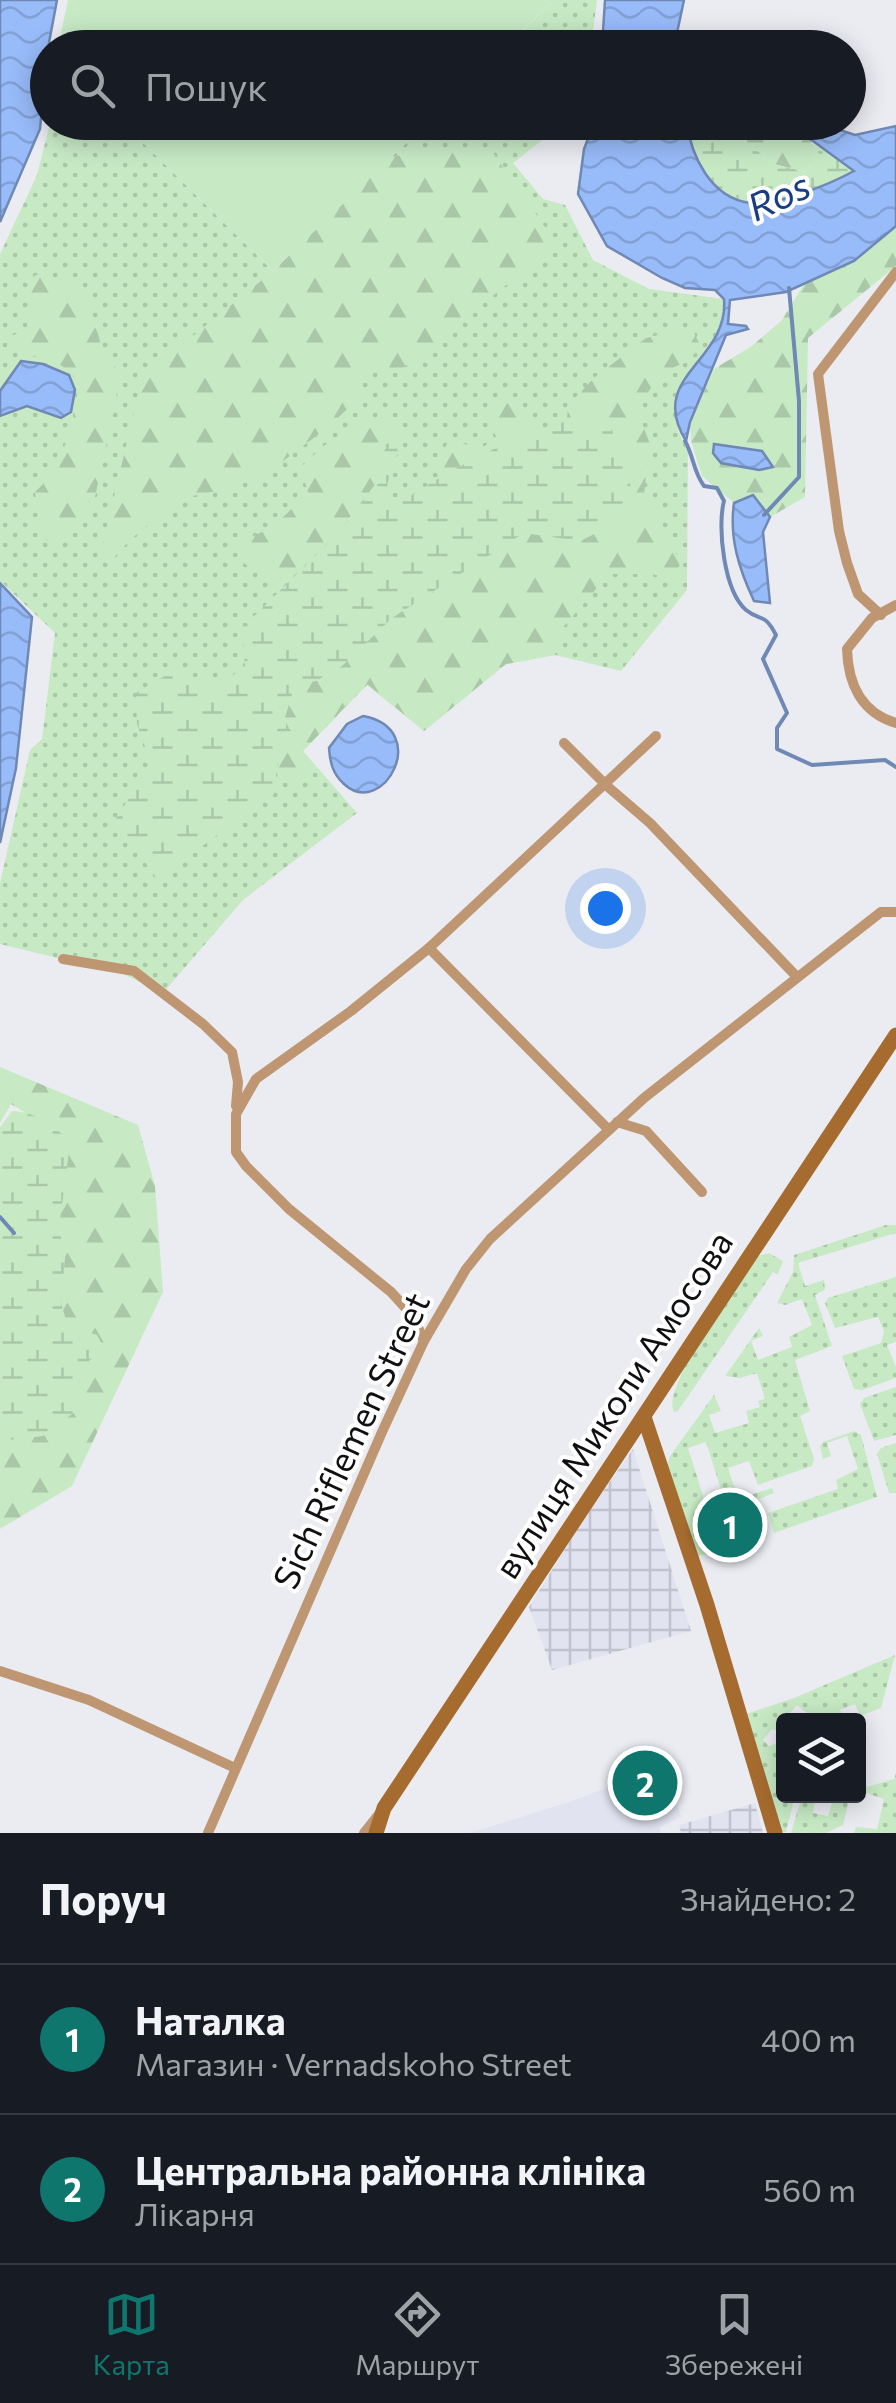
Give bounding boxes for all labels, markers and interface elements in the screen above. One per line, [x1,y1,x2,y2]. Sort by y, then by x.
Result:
search box [30,30,866,140]
icon: search [65,58,120,113]
text: Пошук [145,62,268,109]
water label: Ros [739,160,817,230]
your location [580,883,631,934]
street label: вулиця Миколи Амосова [484,1222,740,1585]
street label: Sich Riflemen Street [262,1285,437,1595]
pin: 1 [698,1488,762,1562]
map controls [776,1713,866,1803]
button: layers [776,1713,866,1803]
pin: 2 [612,1746,678,1820]
text: Поруч [40,1872,167,1924]
text: Знайдено: 2 [680,1878,856,1918]
text: Наталка [135,1996,286,2043]
text: 1 [65,2019,80,2059]
text: 400 m [761,2019,856,2059]
text: Магазин · Vernadskoho Street [135,2043,572,2083]
text: Центральна районна клініка [135,2146,646,2193]
text: 2 [63,2169,82,2209]
text: 560 m [763,2169,856,2209]
text: Лікарня [135,2193,255,2233]
tab: Карта [93,2287,170,2381]
tab: Маршрут [355,2287,480,2381]
tab: Збережені [665,2287,803,2381]

